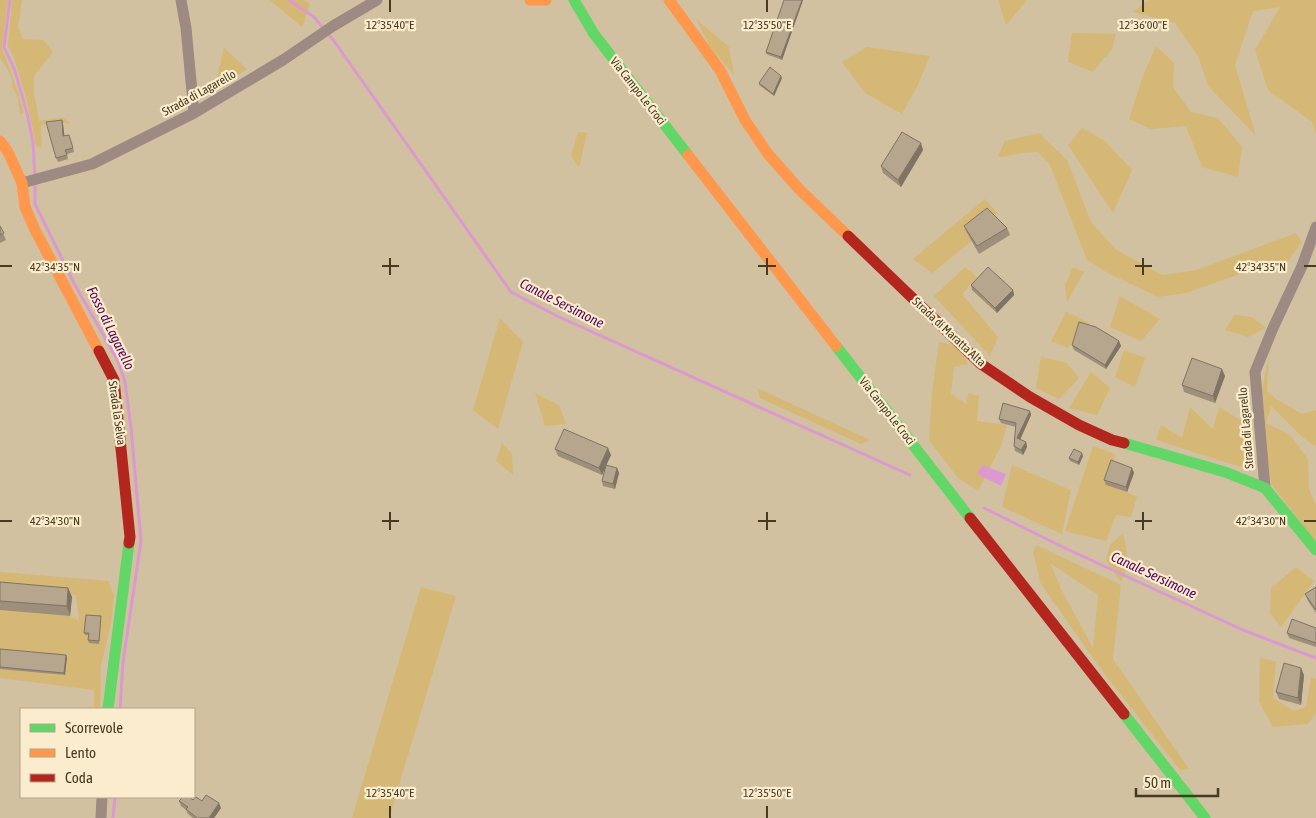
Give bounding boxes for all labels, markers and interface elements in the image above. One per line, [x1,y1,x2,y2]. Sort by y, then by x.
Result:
text: 12°35'40"E [366,18,414,32]
text: 12°35'50"E [743,18,791,32]
text: 12°36'00"E [1119,18,1167,32]
street label: Via Campo Le Croci [607,54,669,128]
street label: Strada di Lagarello [160,67,239,119]
text: 42°34'35"N [30,260,80,274]
text: 42°34'35"N [1236,260,1286,274]
water label: Canale Sersimone [517,275,607,331]
water label: Fosso di Lagarello [84,284,138,373]
street label: Strada di Maratta Alta [909,294,989,370]
street label: Via Campo Le Croci [856,374,918,448]
street label: Strada la Selva [106,380,128,446]
street label: Strada di Lagarello [1235,386,1257,469]
text: 42°34'30"N [30,514,80,528]
text: 42°34'30"N [1236,514,1286,528]
water label: Canale Sersimone [1109,548,1199,602]
legend [20,708,195,798]
text: Scorrevole [65,719,123,736]
text: Lento [65,744,96,761]
scale bar [1136,766,1218,798]
text: Coda [65,769,93,786]
text: 50 m [1144,774,1171,791]
text: 12°35'40"E [366,786,414,800]
text: 12°35'50"E [743,786,791,800]

